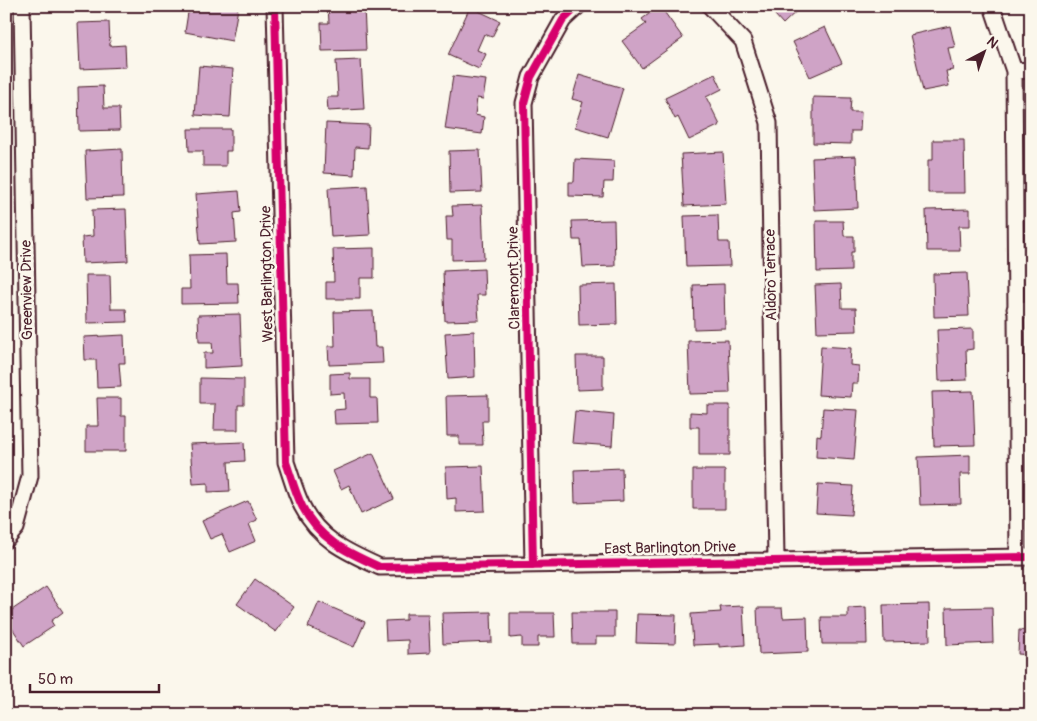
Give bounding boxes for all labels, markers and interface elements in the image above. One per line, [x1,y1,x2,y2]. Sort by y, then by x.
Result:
north arrow [960,28,1010,78]
text: N [983,33,1001,52]
street label: West Barlington Drive [256,205,278,343]
street label: Claremont Drive [504,226,524,330]
street label: Aldoro Terrace [761,228,781,321]
street label: Greenview Drive [17,239,37,340]
street label: East Barlington Drive [604,537,736,559]
scale bar [30,661,159,693]
text: 50 m [38,670,73,689]

